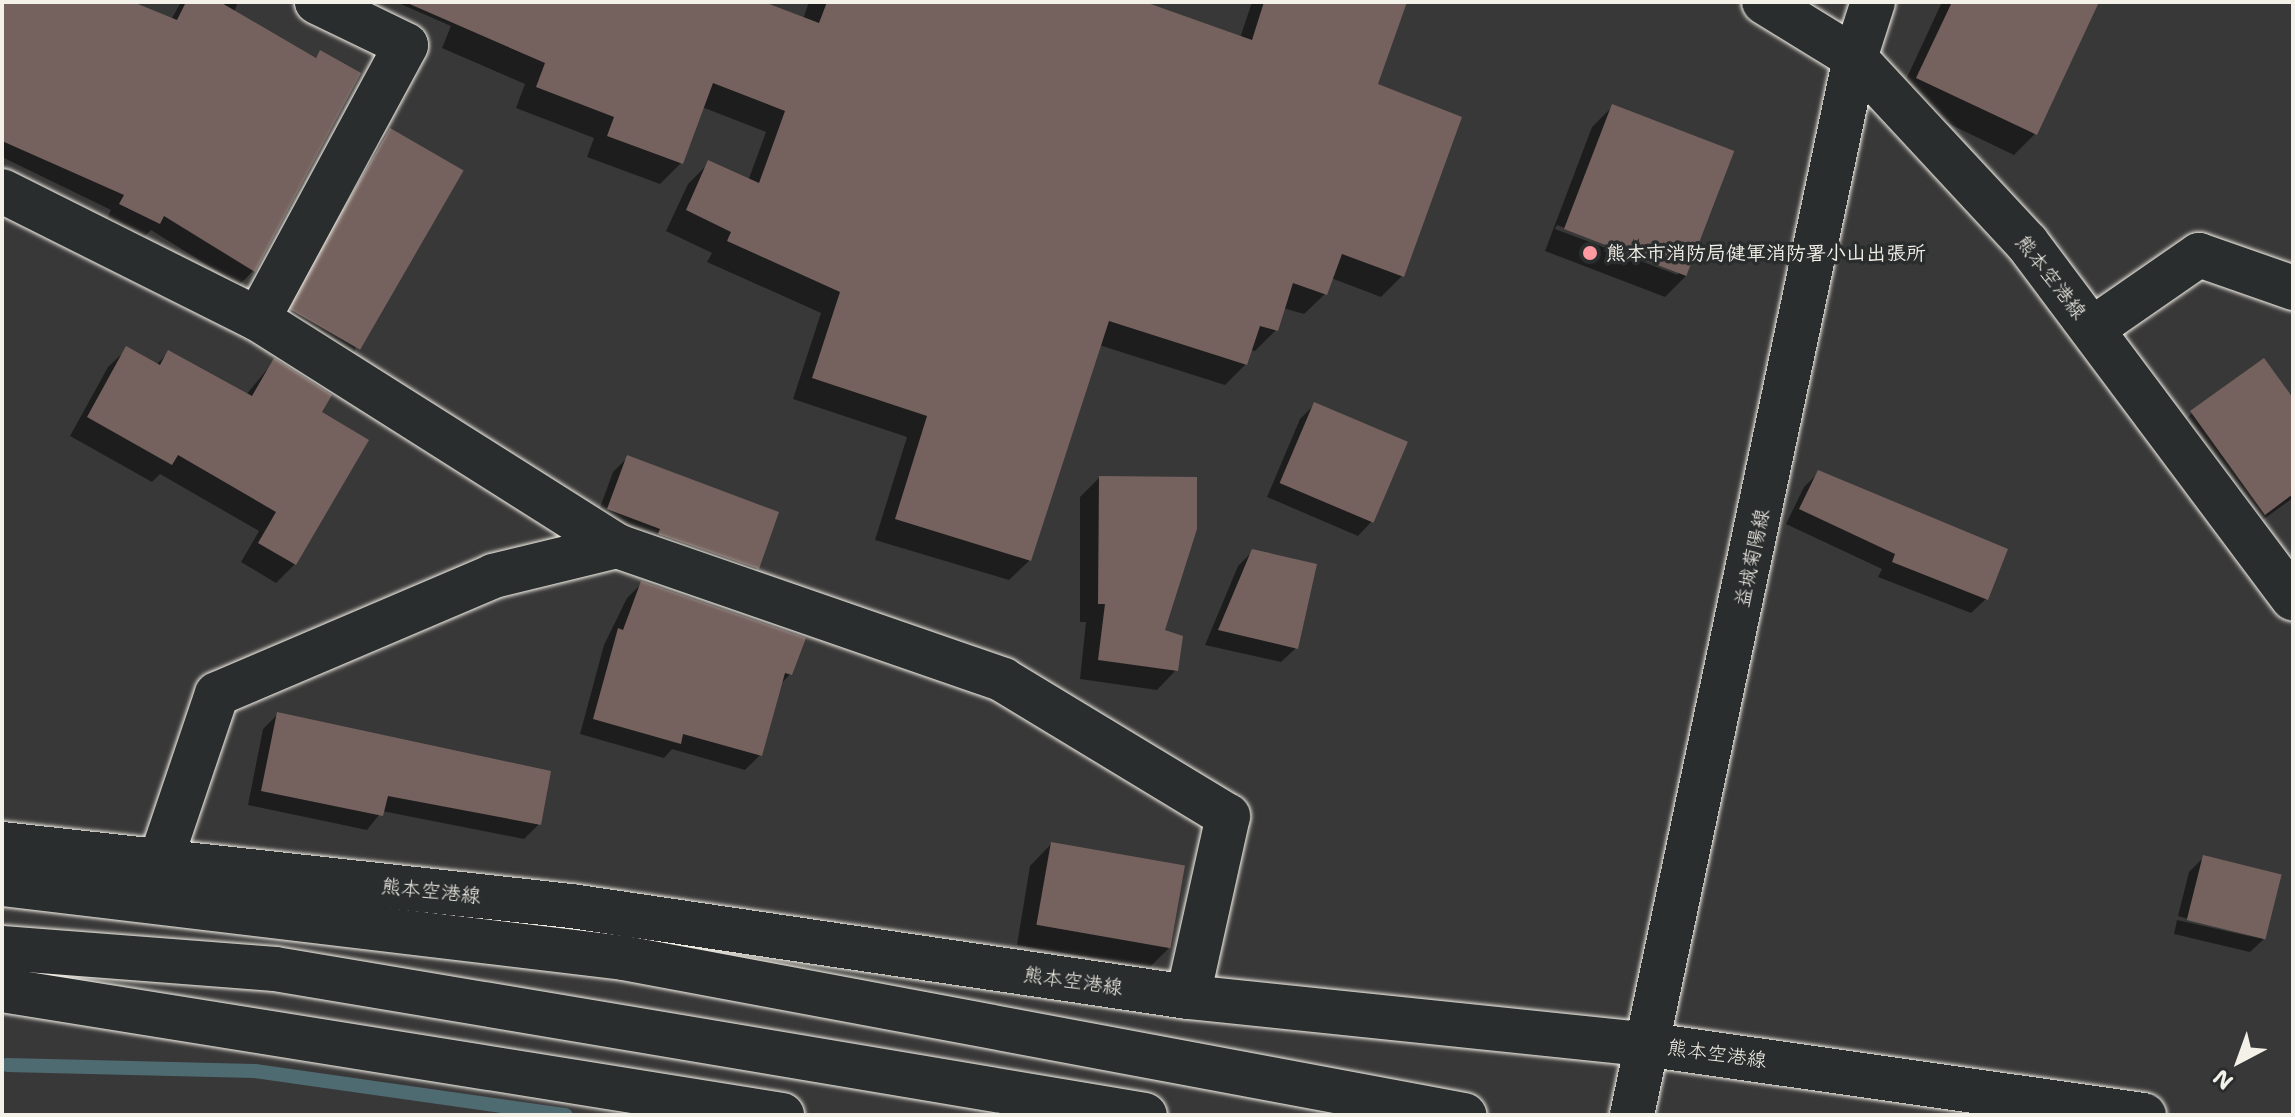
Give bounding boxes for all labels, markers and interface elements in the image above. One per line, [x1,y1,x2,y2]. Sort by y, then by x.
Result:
street label: 熊本空港線 [2011,230,2091,324]
place label: 熊本市消防局健軍消防署小山出張所 [1606,241,1926,265]
marker: 熊本市消防局健軍消防署小山出張所 [1581,244,1599,262]
street label: 益城菊陽線 [1730,507,1774,609]
street label: 熊本空港線 [380,874,482,908]
street label: 熊本空港線 [1022,962,1124,1000]
north arrow [2199,1021,2279,1101]
street label: 熊本空港線 [1666,1035,1768,1073]
text: N [2207,1063,2239,1096]

